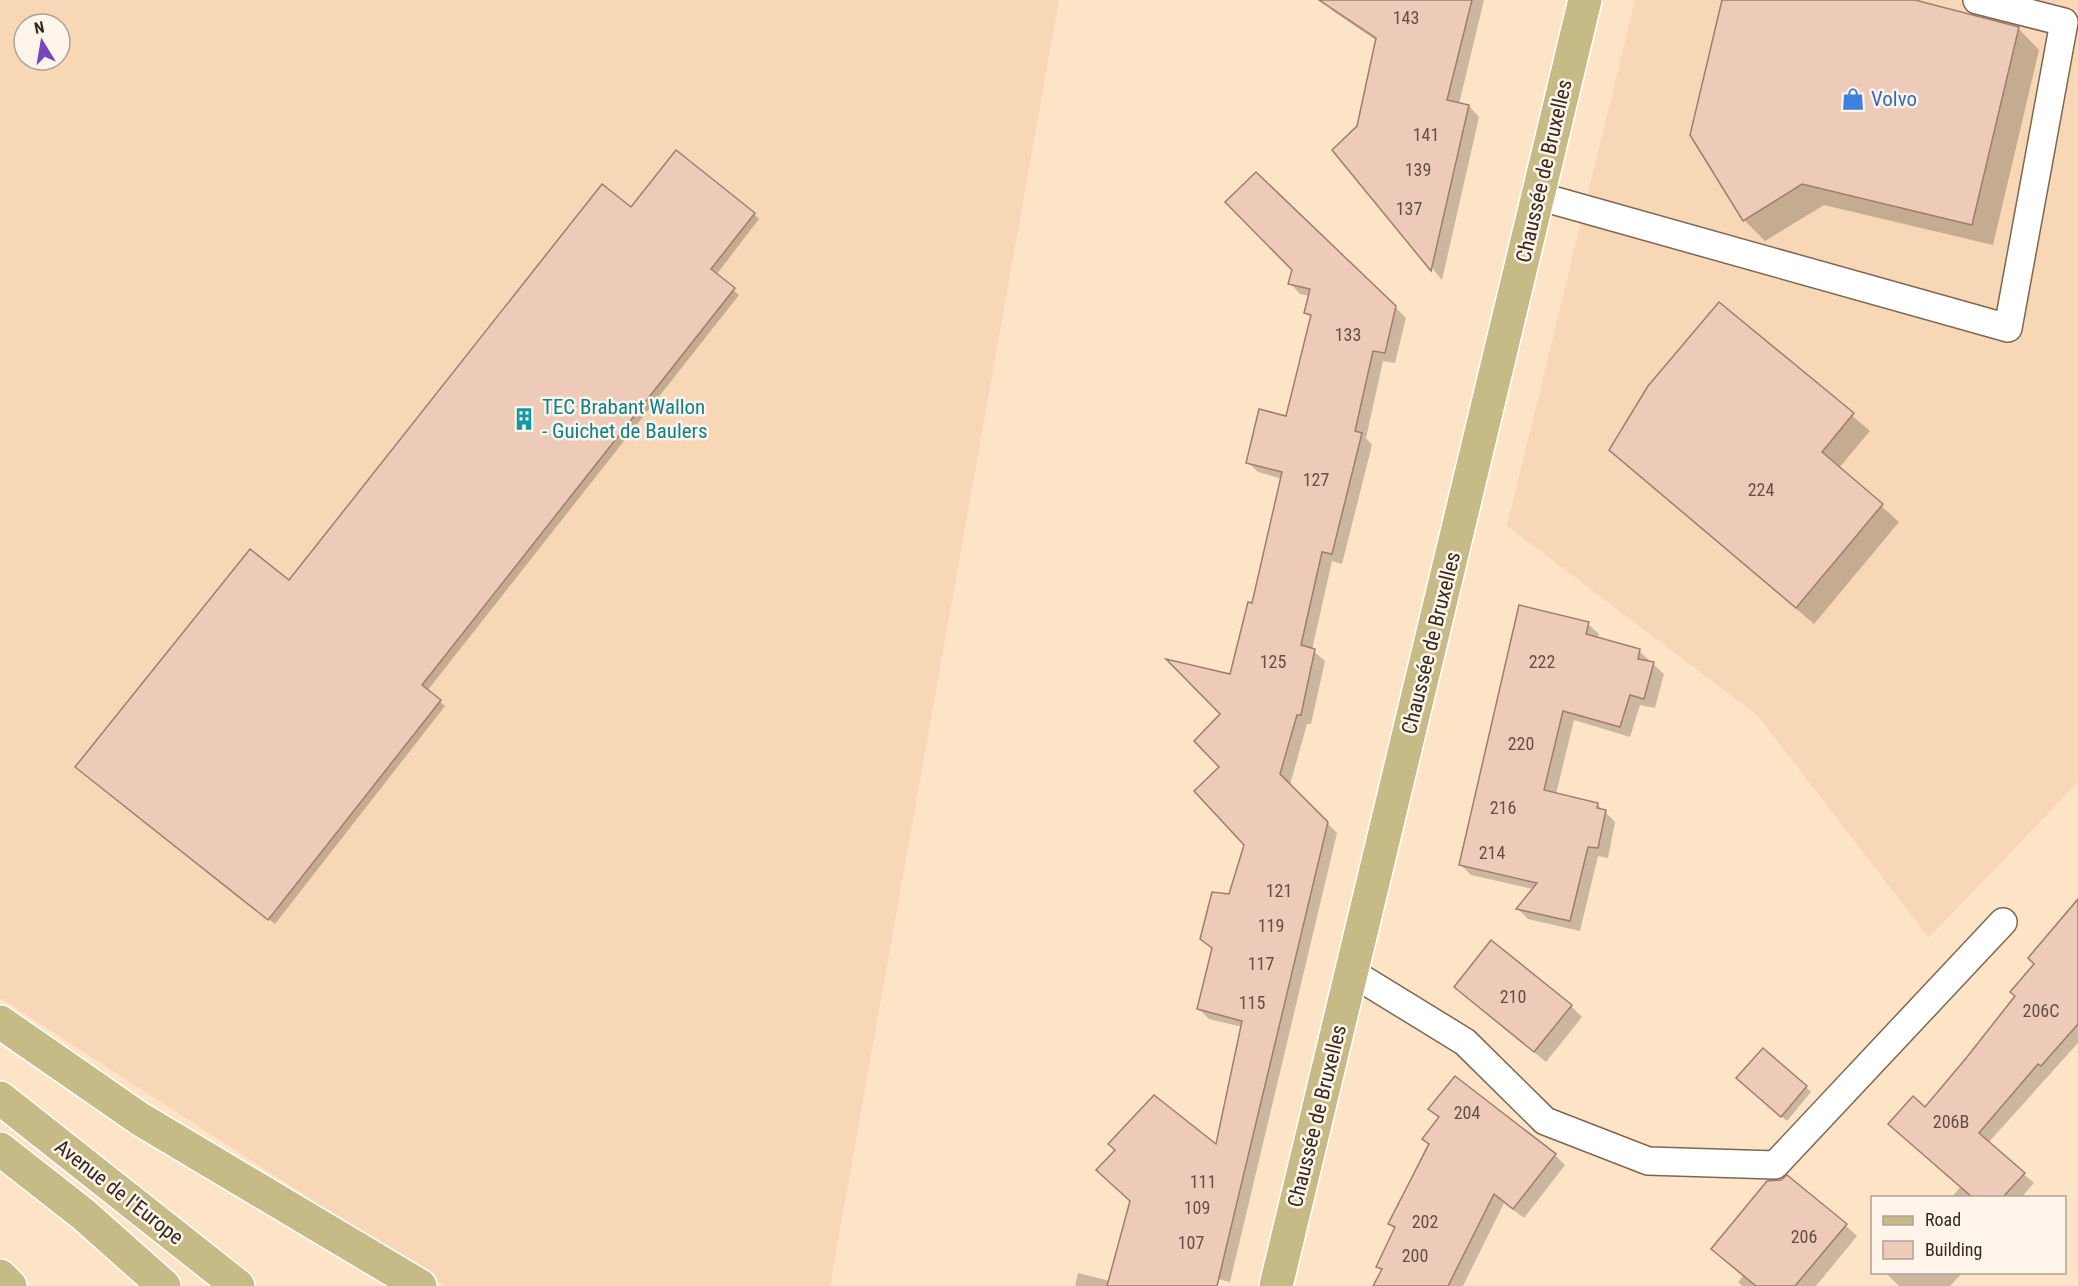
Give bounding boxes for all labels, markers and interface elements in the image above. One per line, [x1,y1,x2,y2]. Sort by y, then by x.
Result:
house number: 143 [1393,7,1419,28]
north arrow [12,12,72,72]
text: N [33,18,46,38]
street label: Chaussée de Bruxelles [1511,77,1577,265]
shop icon: Volvo [1840,86,1866,112]
place label: Volvo [1871,87,1917,111]
house number: 141 [1413,124,1439,145]
house number: 139 [1405,159,1431,180]
house number: 137 [1396,198,1422,219]
house number: 133 [1335,324,1361,345]
place label: TEC Brabant Wallon - Guichet de Baulers [542,395,708,443]
building icon: TEC Brabant Wallon - Guichet de Baulers [511,406,537,432]
house number: 127 [1303,469,1329,490]
house number: 224 [1748,479,1774,500]
street label: Chaussée de Bruxelles [1397,549,1465,737]
house number: 125 [1260,651,1286,672]
house number: 222 [1529,651,1555,672]
house number: 220 [1508,733,1534,754]
house number: 216 [1490,797,1516,818]
house number: 214 [1479,842,1505,863]
house number: 121 [1266,880,1292,901]
house number: 119 [1258,915,1284,936]
house number: 117 [1248,953,1274,974]
house number: 210 [1500,986,1526,1007]
house number: 115 [1239,992,1265,1013]
house number: 206C [2023,1000,2059,1021]
street label: Chaussée de Bruxelles [1283,1022,1351,1210]
house number: 204 [1454,1102,1480,1123]
house number: 206B [1933,1111,1969,1132]
street label: Avenue de l'Europe [50,1134,188,1250]
house number: 111 [1190,1171,1216,1192]
legend [1871,1196,2066,1274]
house number: 109 [1184,1197,1210,1218]
text: Road [1925,1209,1961,1230]
house number: 202 [1412,1211,1438,1232]
house number: 206 [1791,1226,1817,1247]
house number: 107 [1178,1232,1204,1253]
text: Building [1925,1239,1982,1260]
house number: 200 [1402,1245,1428,1266]

